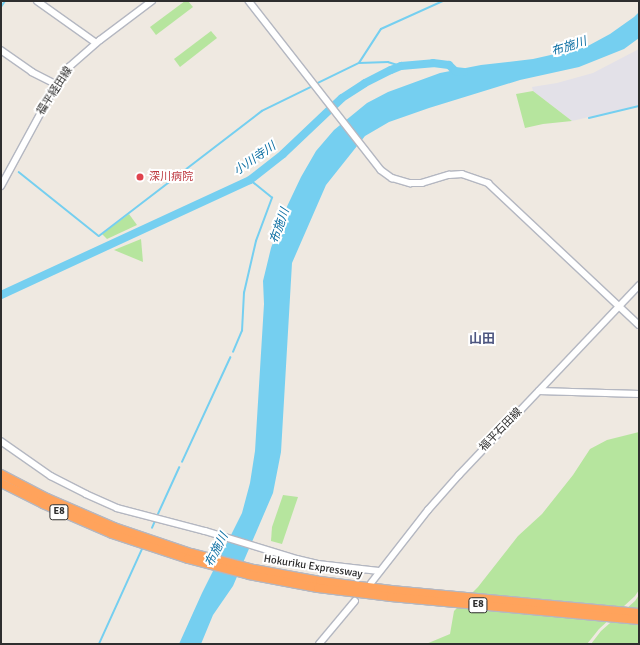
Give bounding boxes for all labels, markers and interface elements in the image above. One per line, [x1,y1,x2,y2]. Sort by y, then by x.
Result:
water label: 布施川 [550,35,588,59]
street label: 福平経田線 [34,64,76,118]
water label: 小川寺川 [231,139,279,179]
place label: 深川病院 [149,170,193,184]
marker: 深川病院 [134,171,146,183]
water label: 布施川 [267,207,293,245]
district label: 山田 [469,331,495,347]
street label: 福平石田線 [477,406,525,454]
road number: E8 [49,504,69,520]
water label: 布施川 [202,531,232,569]
street label: Hokuriku Expressway [263,553,363,581]
road number: E8 [468,597,488,613]

